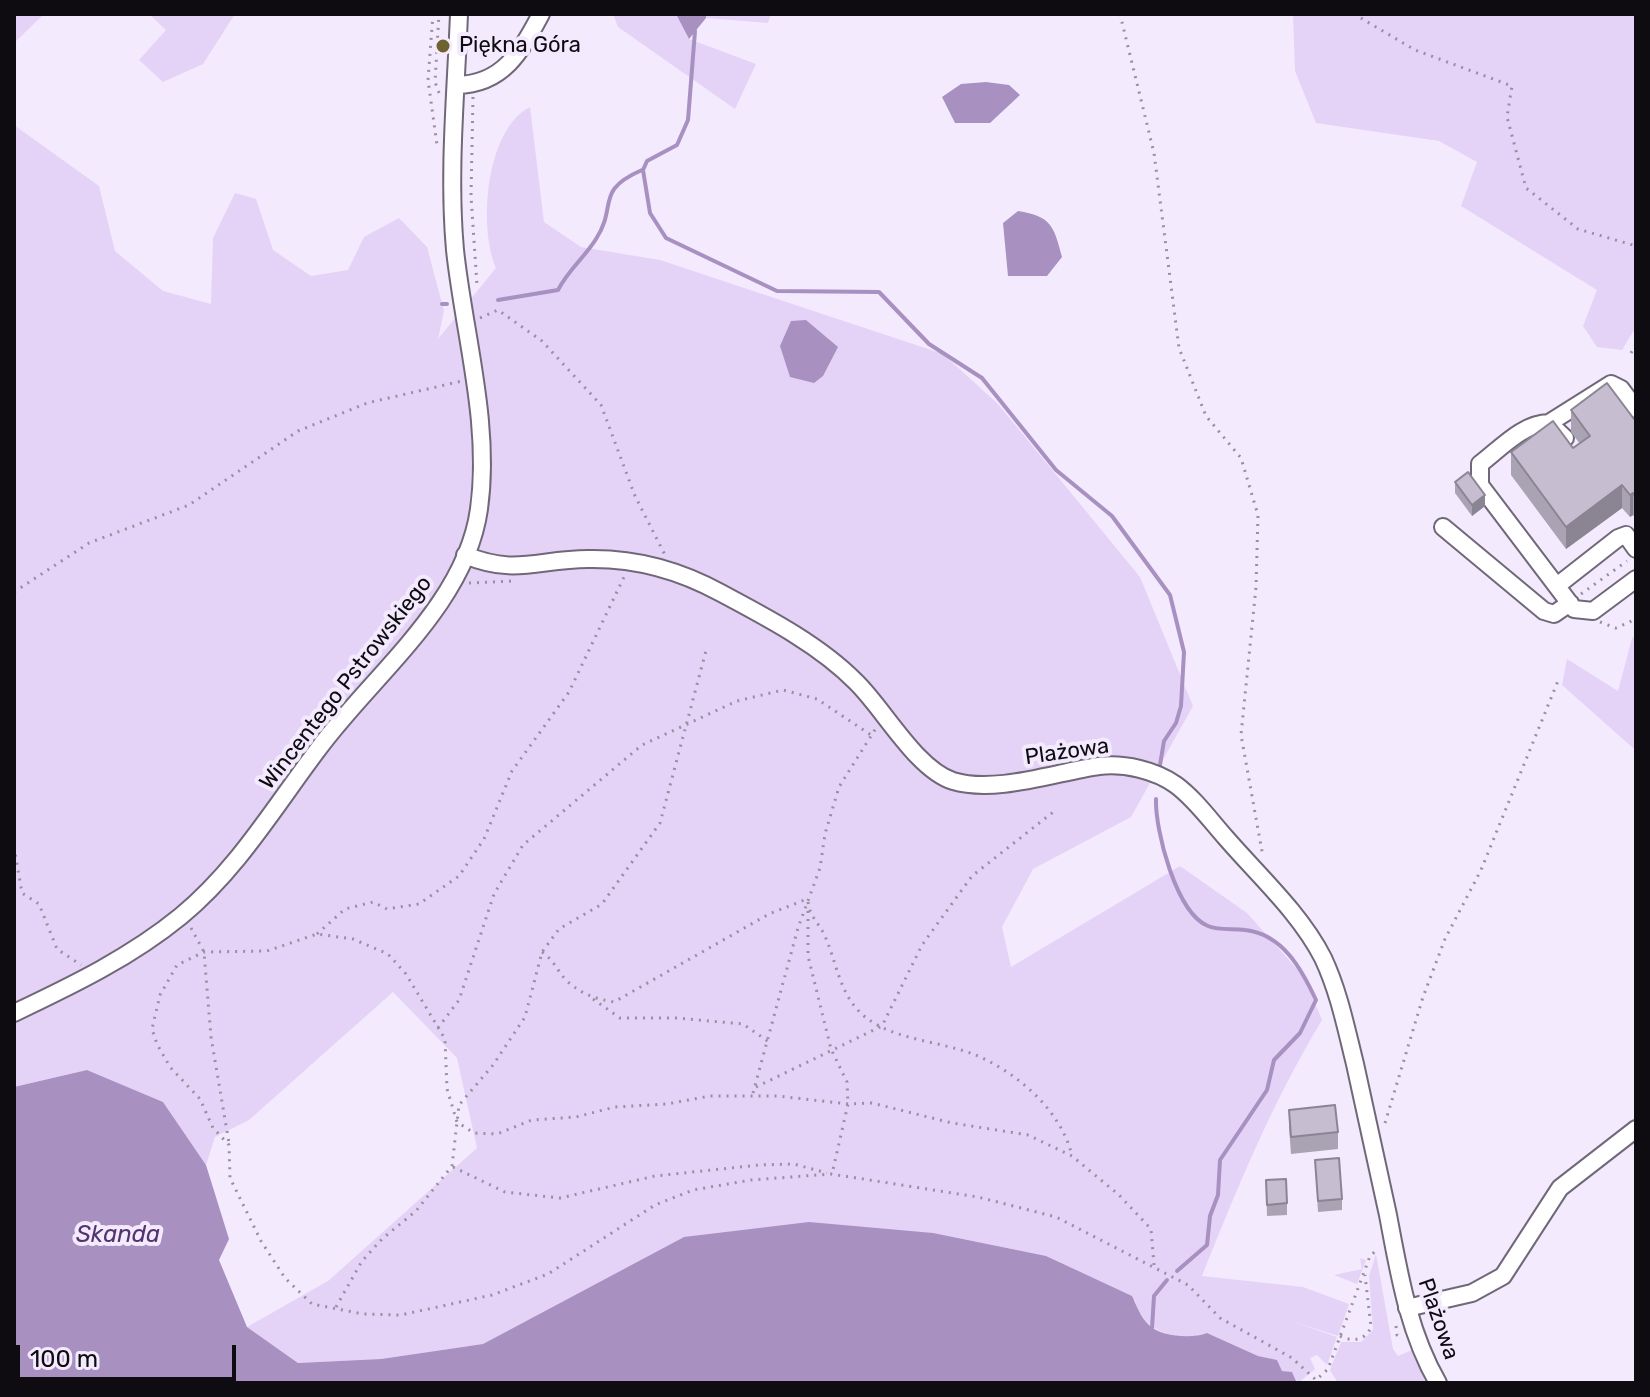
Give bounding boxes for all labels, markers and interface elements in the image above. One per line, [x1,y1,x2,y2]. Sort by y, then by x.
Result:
place label: Piękna Góra [459,33,581,59]
marker: Piękna Góra [434,37,452,55]
street label: Wincentego Pstrowskiego [254,571,438,795]
street label: Plażowa [1023,733,1111,771]
water label: Skanda [76,1221,160,1249]
street label: Plażowa [1412,1275,1464,1363]
scale bar [20,1329,240,1379]
text: 100 m [30,1345,98,1373]

